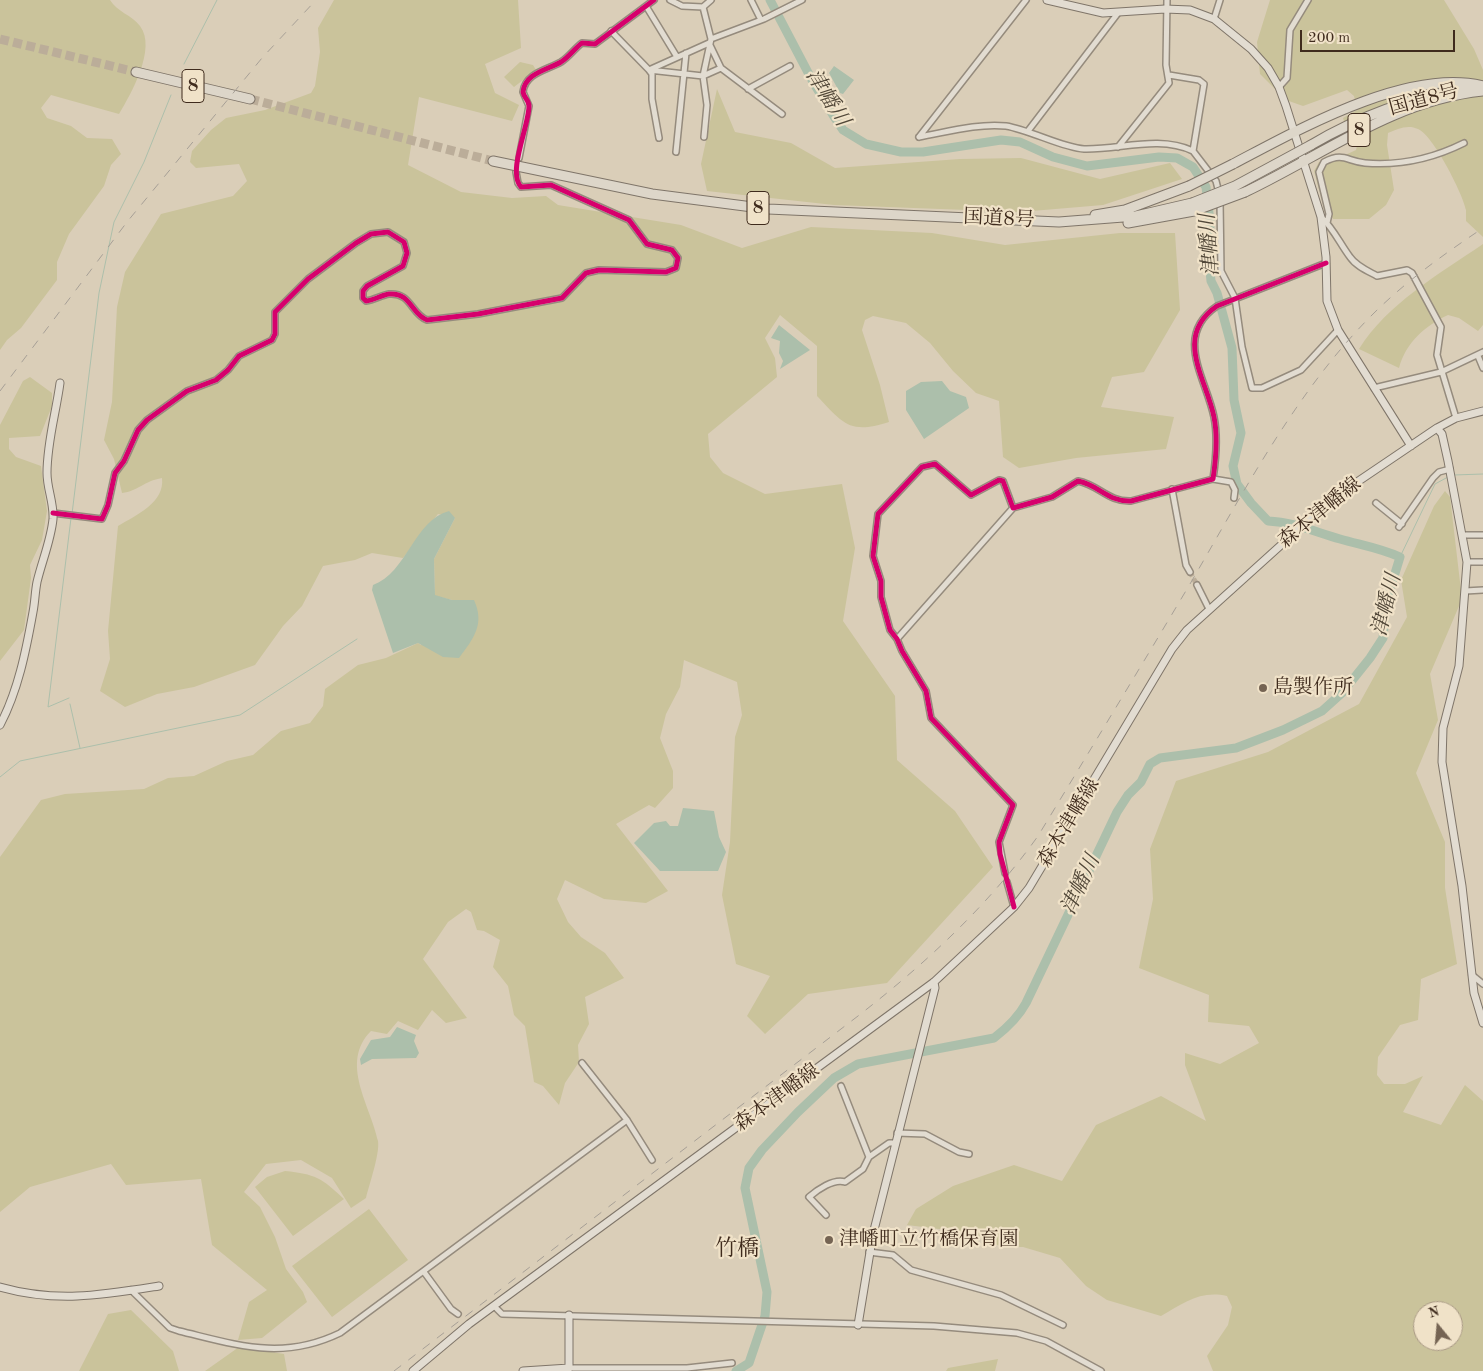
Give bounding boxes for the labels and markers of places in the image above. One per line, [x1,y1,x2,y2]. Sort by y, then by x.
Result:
place label: 島製作所 [1273,676,1353,700]
marker: 島製作所 [1257,682,1269,694]
place label: 津幡町立竹橋保育園 [839,1228,1019,1252]
marker: 津幡町立竹橋保育園 [823,1234,835,1246]

